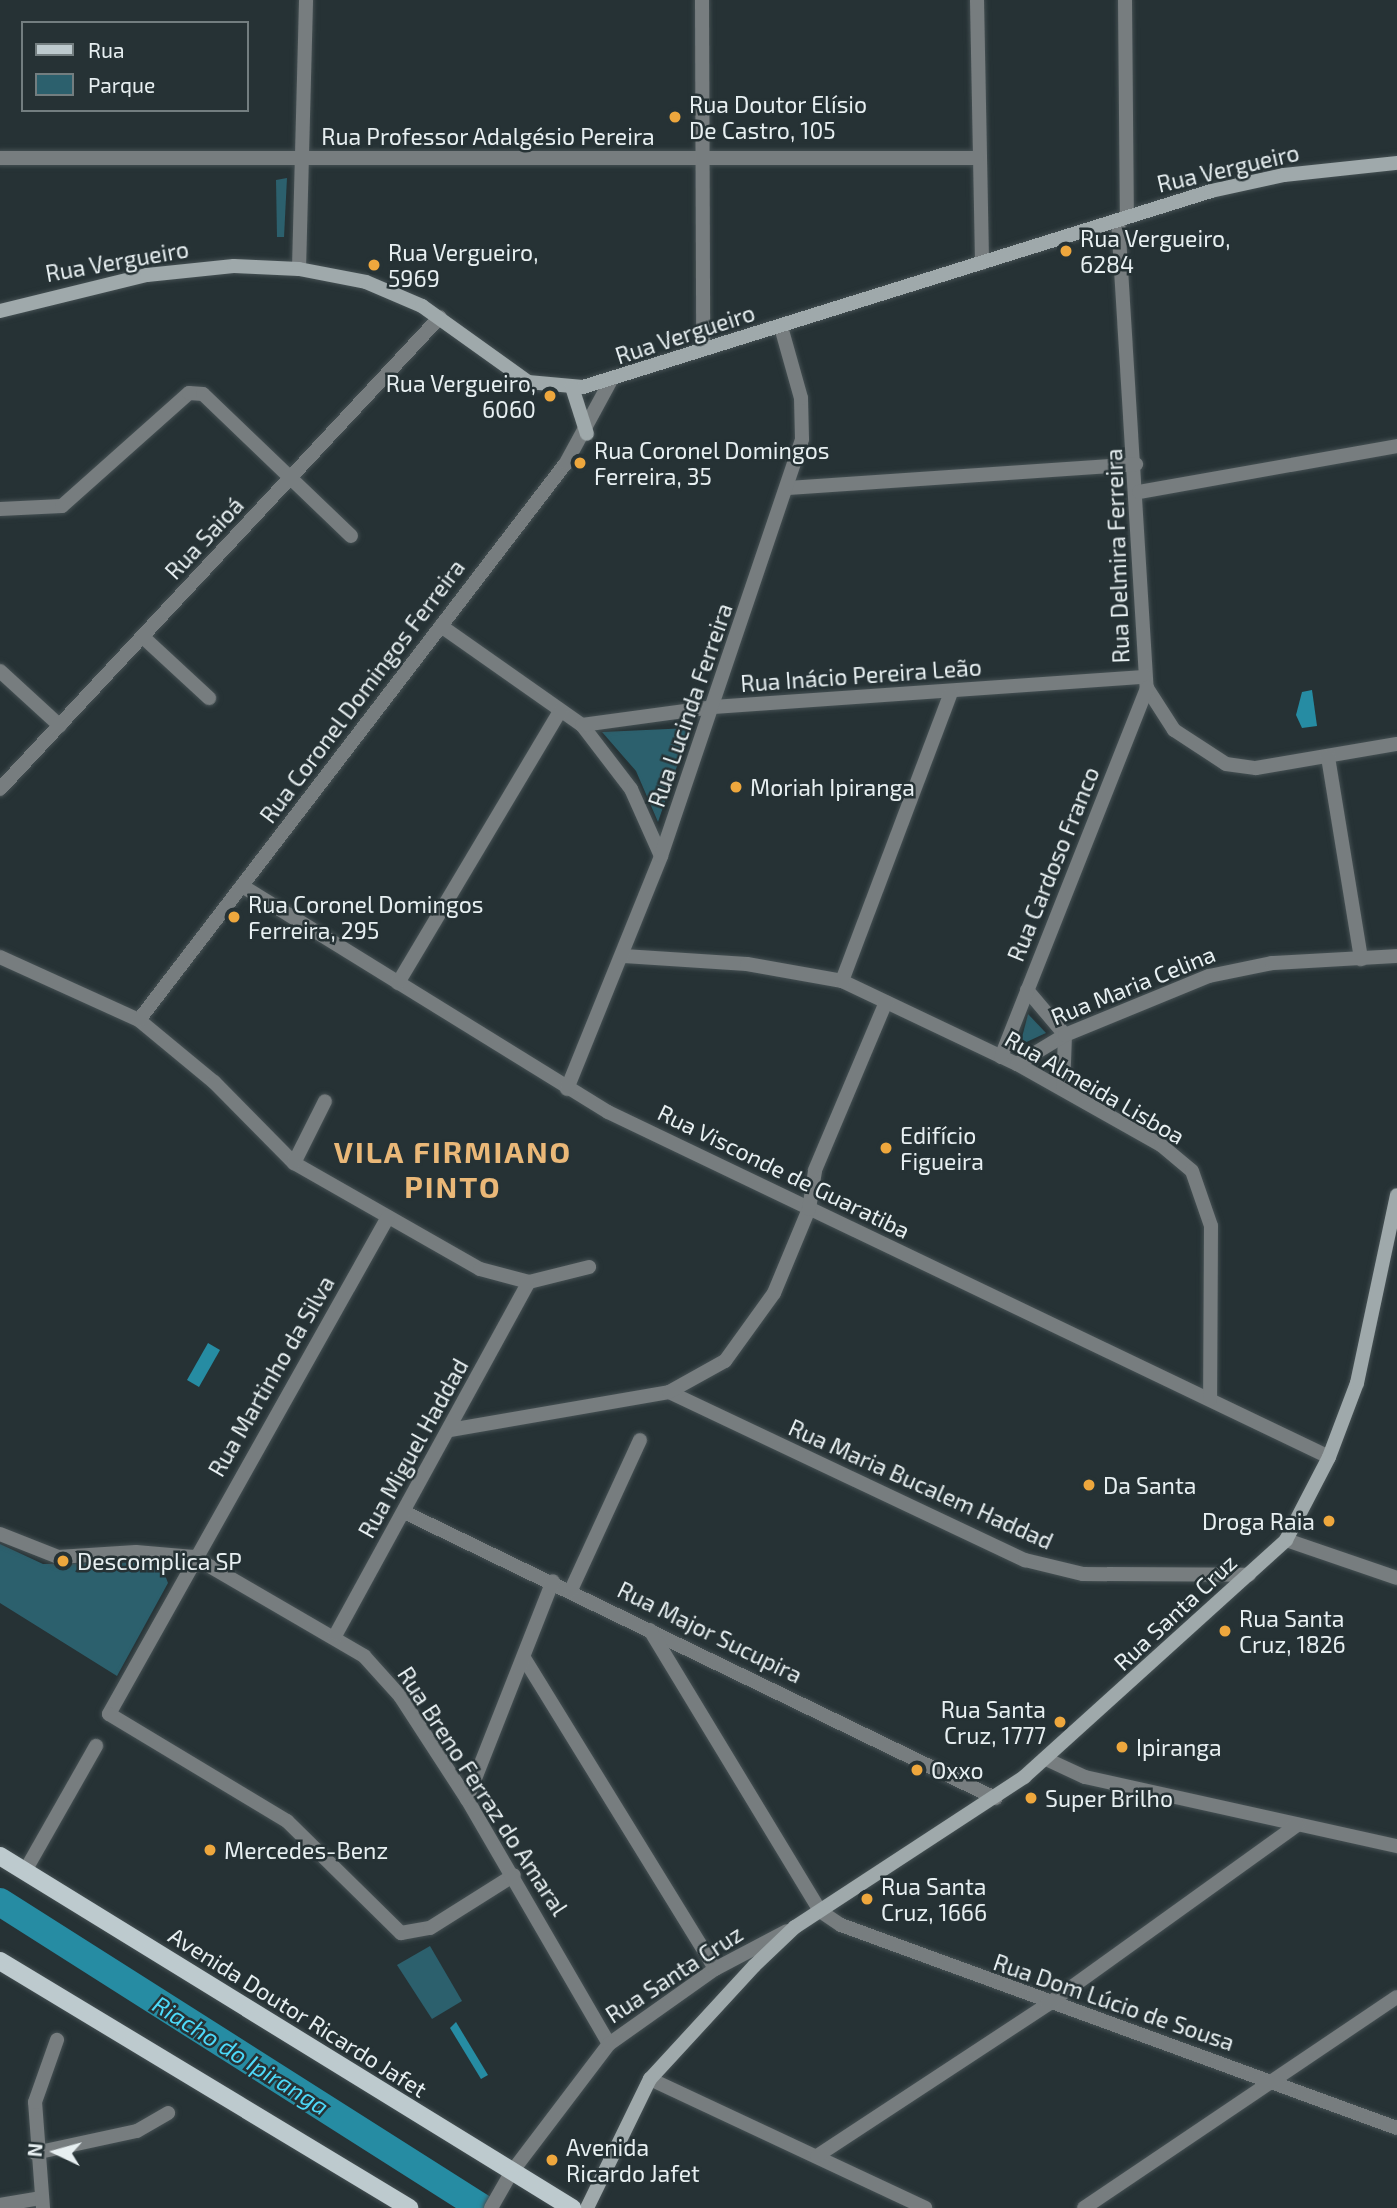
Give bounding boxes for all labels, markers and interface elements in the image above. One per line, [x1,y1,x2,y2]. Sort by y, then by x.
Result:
legend [21,21,248,112]
text: Rua [88,37,124,62]
text: Parque [88,72,155,97]
place label: Rua Doutor Elísio De Castro, 105 [689,90,868,144]
marker: Rua Doutor Elísio De Castro, 105 [667,109,683,125]
street label: Rua Professor Adalgésio Pereira [321,122,655,150]
street label: Rua Vergueiro [1154,138,1302,198]
place label: Rua Vergueiro, 6284 [1080,224,1231,278]
street label: Rua Vergueiro [43,235,191,287]
place label: Rua Vergueiro, 5969 [388,238,539,292]
marker: Rua Vergueiro, 6284 [1058,243,1074,259]
marker: Rua Vergueiro, 5969 [366,257,382,273]
street label: Rua Vergueiro [611,298,759,370]
place label: Rua Vergueiro, 6060 [385,369,536,423]
marker: Rua Vergueiro, 6060 [542,388,558,404]
place label: Rua Coronel Domingos Ferreira, 35 [594,436,830,490]
street label: Rua Delmira Ferreira [1099,448,1135,664]
marker: Rua Coronel Domingos Ferreira, 35 [572,455,588,471]
street label: Rua Saioá [159,491,249,585]
street label: Rua Coronel Domingos Ferreira [254,554,470,828]
street label: Rua Lucinda Ferreira [642,599,738,811]
street label: Rua Inácio Pereira Leão [739,653,983,697]
street label: Rua Cardoso Franco [1001,763,1105,965]
place label: Moriah Ipiranga [750,773,915,801]
marker: Moriah Ipiranga [728,779,744,795]
place label: Rua Coronel Domingos Ferreira, 295 [248,890,484,944]
marker: Rua Coronel Domingos Ferreira, 295 [226,909,242,925]
street label: Rua Maria Celina [1047,940,1219,1030]
street label: Rua Almeida Lisboa [1000,1024,1190,1150]
street label: Rua Visconde de Guaratiba [653,1098,915,1244]
place label: Edifício Figueira [900,1121,984,1175]
district label: VILA FIRMIANO PINTO [335,1133,571,1204]
marker: Edifício Figueira [878,1140,894,1156]
street label: Rua Martinho da Silva [202,1271,340,1481]
street label: Rua Miguel Haddad [352,1353,474,1543]
street label: Rua Maria Bucalem Haddad [785,1413,1057,1555]
place label: Da Santa [1103,1471,1196,1499]
marker: Da Santa [1081,1477,1097,1493]
place label: Droga Raia [1202,1507,1315,1535]
marker: Droga Raia [1321,1513,1337,1529]
place label: Descomplica SP [77,1547,242,1575]
street label: Rua Santa Cruz [1108,1548,1242,1676]
marker: Descomplica SP [55,1553,71,1569]
street label: Rua Major Sucupira [613,1575,807,1689]
place label: Rua Santa Cruz, 1826 [1239,1604,1346,1658]
marker: Rua Santa Cruz, 1826 [1217,1623,1233,1639]
street label: Rua Breno Ferraz do Amaral [392,1661,574,1921]
place label: Rua Santa Cruz, 1777 [941,1695,1046,1749]
marker: Rua Santa Cruz, 1777 [1052,1714,1068,1730]
place label: Ipiranga [1136,1733,1222,1761]
marker: Ipiranga [1114,1739,1130,1755]
place label: Oxxo [931,1756,983,1784]
marker: Oxxo [909,1762,925,1778]
place label: Super Brilho [1045,1784,1174,1812]
marker: Super Brilho [1023,1790,1039,1806]
place label: Mercedes-Benz [224,1836,388,1864]
marker: Mercedes-Benz [202,1842,218,1858]
place label: Rua Santa Cruz, 1666 [881,1872,987,1926]
marker: Rua Santa Cruz, 1666 [859,1891,875,1907]
street label: Rua Santa Cruz [600,1919,748,2029]
street label: Avenida Doutor Ricardo Jafet [163,1921,433,2103]
street label: Rua Dom Lúcio de Sousa [990,1948,1238,2056]
water label: Riacho do Ipiranga [148,1989,334,2121]
north arrow [21,2117,91,2187]
place label: Avenida Ricardo Jafet [566,2133,700,2187]
text: N [23,2142,47,2158]
marker: Avenida Ricardo Jafet [544,2152,560,2168]

